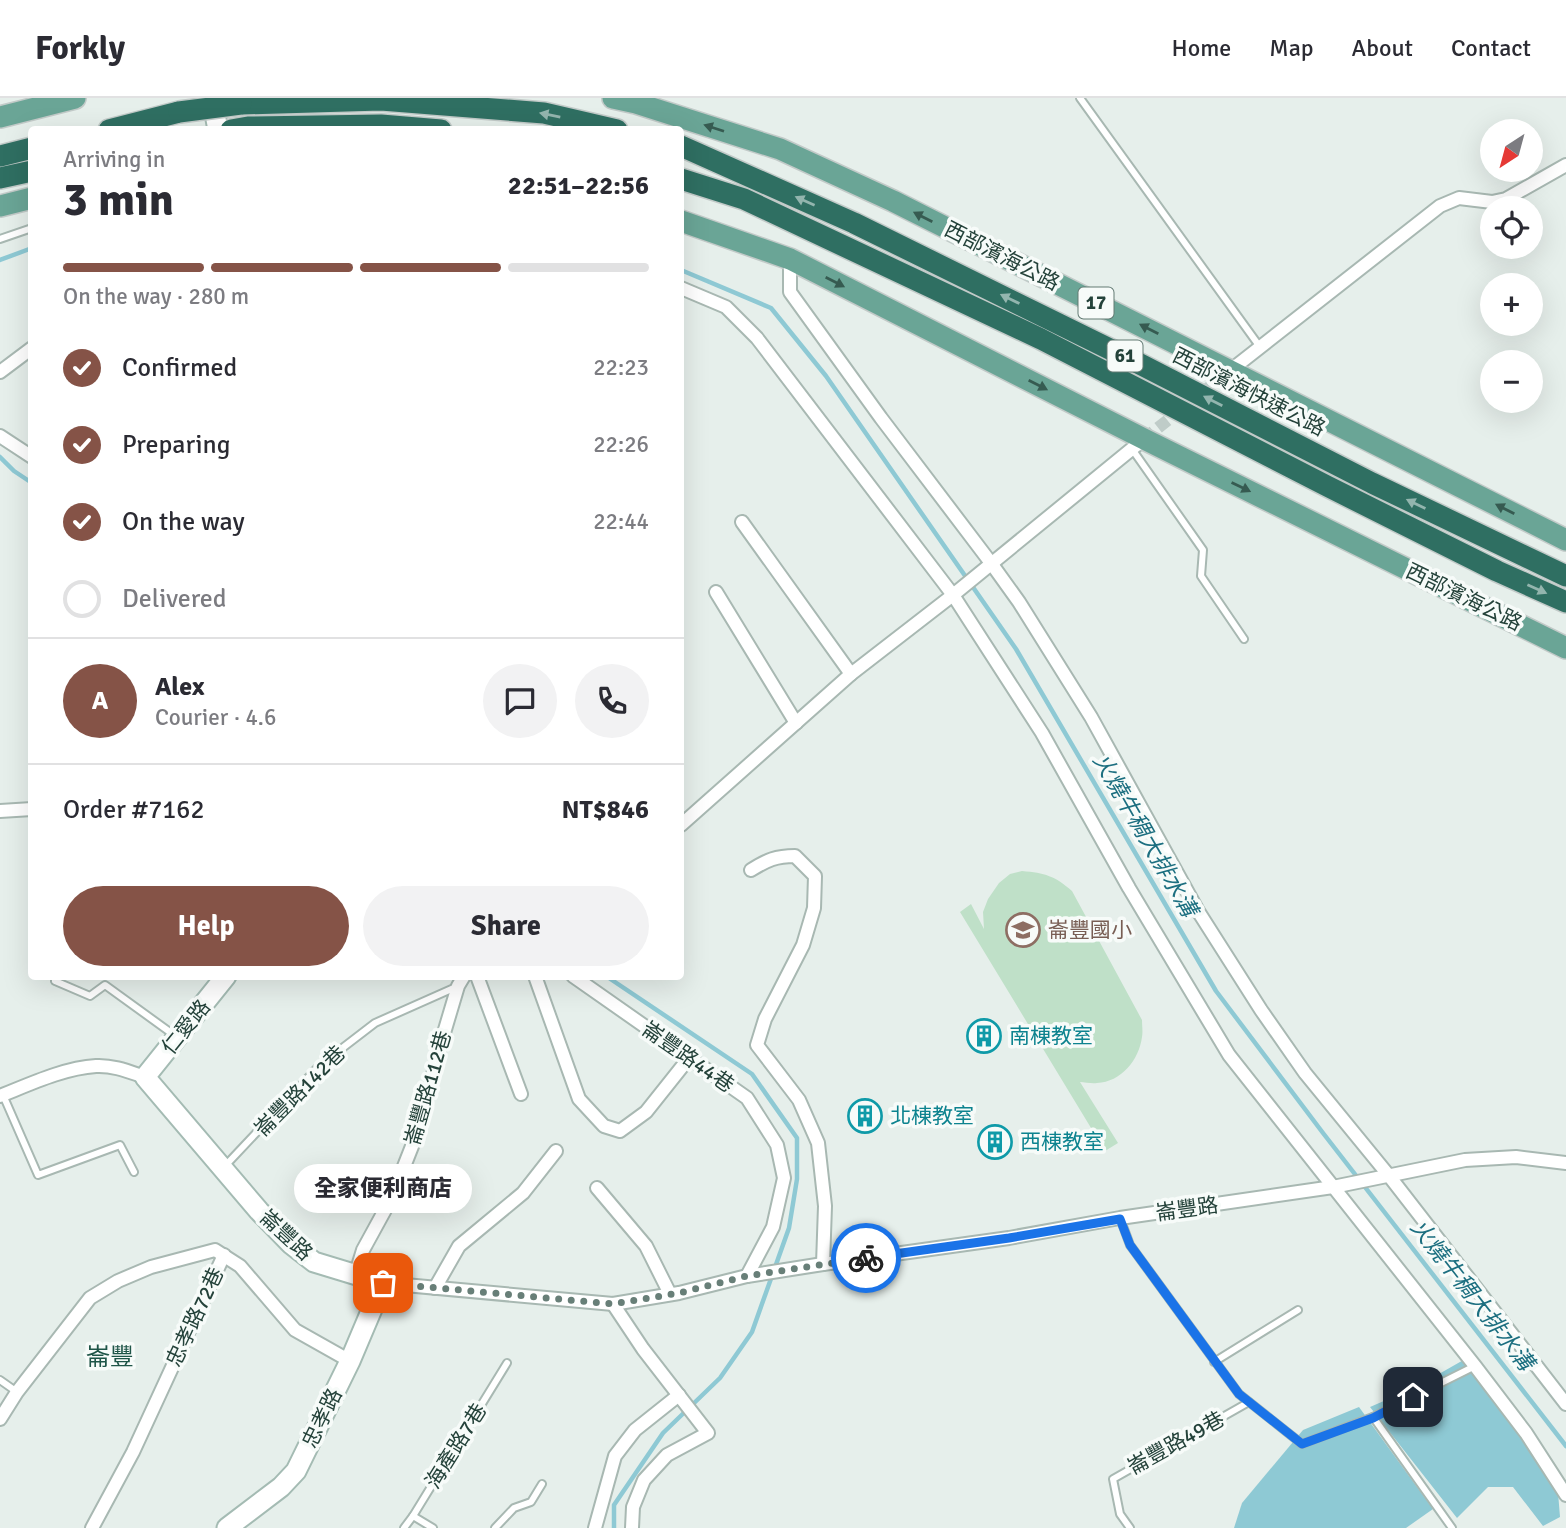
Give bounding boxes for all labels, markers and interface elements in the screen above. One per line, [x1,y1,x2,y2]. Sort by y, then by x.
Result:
text: Forkly [35,28,125,69]
text: Home [1171,33,1231,63]
text: Map [1269,33,1314,63]
text: About [1352,33,1413,63]
text: Contact [1451,33,1531,63]
one-way arrow [539,109,561,120]
north arrow [1480,119,1544,182]
map controls [1480,119,1543,413]
one-way arrow [704,122,725,133]
text: Arriving in [63,145,165,174]
text: 22:51–22:56 [508,170,649,202]
text: 3 min [63,172,174,228]
one-way arrow [794,195,815,206]
button: locate [1480,196,1543,259]
one-way arrow [913,211,933,222]
street label: 西部濱海公路 [940,216,1064,296]
button: + [1480,273,1543,336]
one-way arrow [825,276,845,287]
text: On the way · 280 m [63,282,249,311]
road number: 17 [1078,288,1114,318]
one-way arrow [1000,294,1020,305]
one-way arrow [1139,324,1159,335]
road number: 61 [1108,340,1142,372]
street label: 西部濱海快速公路 [1168,342,1330,442]
icon: check [63,349,101,387]
button: − [1480,350,1543,413]
text: Confirmed [122,352,237,384]
text: 22:23 [593,353,649,382]
one-way arrow [1028,379,1048,390]
one-way arrow [1203,396,1223,407]
icon: check [63,426,101,464]
text: Preparing [122,429,230,461]
text: 22:26 [593,430,649,459]
one-way arrow [1231,481,1251,493]
one-way arrow [1406,498,1426,509]
icon: check [63,503,101,541]
one-way arrow [1495,503,1515,514]
text: On the way [122,506,245,538]
text: 22:44 [593,507,649,536]
street label: 西部濱海公路 [1402,558,1526,636]
text: Delivered [122,583,227,615]
one-way arrow [1527,583,1547,595]
button: chat [483,664,557,738]
button: phone [575,664,649,738]
text: Alex [155,671,205,703]
text: A [92,685,108,717]
text: Courier · 4.6 [155,703,276,732]
water label: 火燒牛稠大排水溝 [1086,748,1205,925]
text: Order #7162 [63,794,204,826]
text: NT$846 [562,794,649,826]
button: Help [63,886,349,966]
button: Share [363,886,649,966]
school or university icon: 崙豐國小 [1004,911,1042,949]
place label: 崙豐國小 [1048,917,1132,943]
street label: 仁愛路 [156,994,216,1060]
street label: 崙豐路44巷 [637,1016,739,1098]
building icon: 南棟教室 [965,1017,1003,1055]
place label: 南棟教室 [1009,1023,1093,1049]
street label: 崙豐路112巷 [399,1028,457,1148]
street label: 崙豐路142巷 [249,1040,351,1142]
building icon: 北棟教室 [846,1097,884,1135]
place label: 北棟教室 [890,1103,974,1129]
building icon: 西棟教室 [976,1123,1014,1161]
place label: 西棟教室 [1020,1129,1104,1155]
callout: 全家便利商店 [294,1164,472,1213]
text: 全家便利商店 [314,1174,452,1203]
street label: 崙豐路 [1154,1192,1220,1226]
street label: 崙豐路 [254,1204,318,1266]
water label: 火燒牛稠大排水溝 [1404,1214,1542,1379]
courier [831,1223,901,1293]
icon: bike [847,1239,885,1277]
pin [353,1253,413,1313]
street label: 忠孝路72巷 [161,1263,229,1371]
icon: bag [364,1264,402,1302]
district label: 崙豐 [86,1342,134,1372]
pin [1383,1367,1443,1427]
icon: home [1394,1378,1432,1416]
street label: 忠孝路 [297,1384,347,1452]
street label: 海產路7巷 [420,1399,492,1493]
street label: 崙豐路49巷 [1123,1406,1229,1480]

